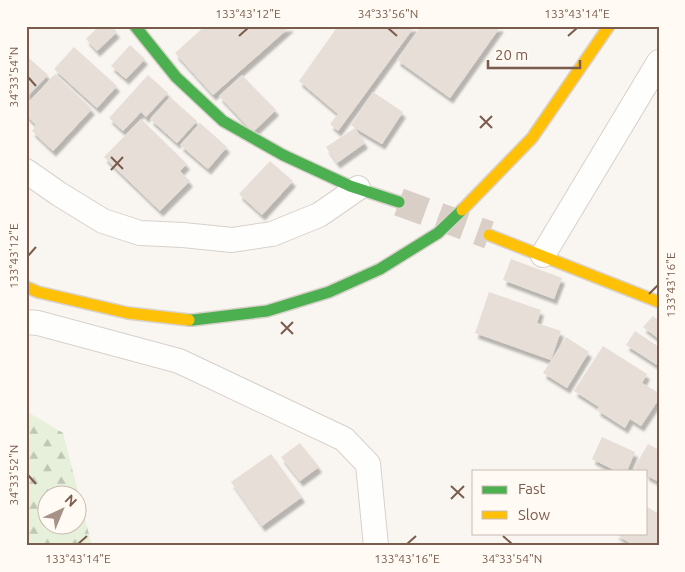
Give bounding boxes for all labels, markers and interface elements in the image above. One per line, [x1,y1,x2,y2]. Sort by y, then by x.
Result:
text: 133°43'12"E [215,7,281,20]
text: 34°33'56"N [358,7,418,20]
text: 133°43'14"E [544,7,610,20]
scale bar [488,38,580,70]
text: 20 m [495,46,528,63]
text: 34°33'54"N [7,47,20,107]
text: 133°43'12"E [7,223,20,289]
text: 133°43'16"E [664,252,677,318]
text: 34°33'52"N [7,445,20,505]
legend [472,470,648,534]
text: Fast [518,480,546,497]
north arrow [38,484,88,534]
text: N [62,491,80,510]
text: Slow [518,506,551,523]
text: 133°43'14"E [45,552,111,565]
text: 133°43'16"E [374,552,440,565]
text: 34°33'54"N [482,552,542,565]

